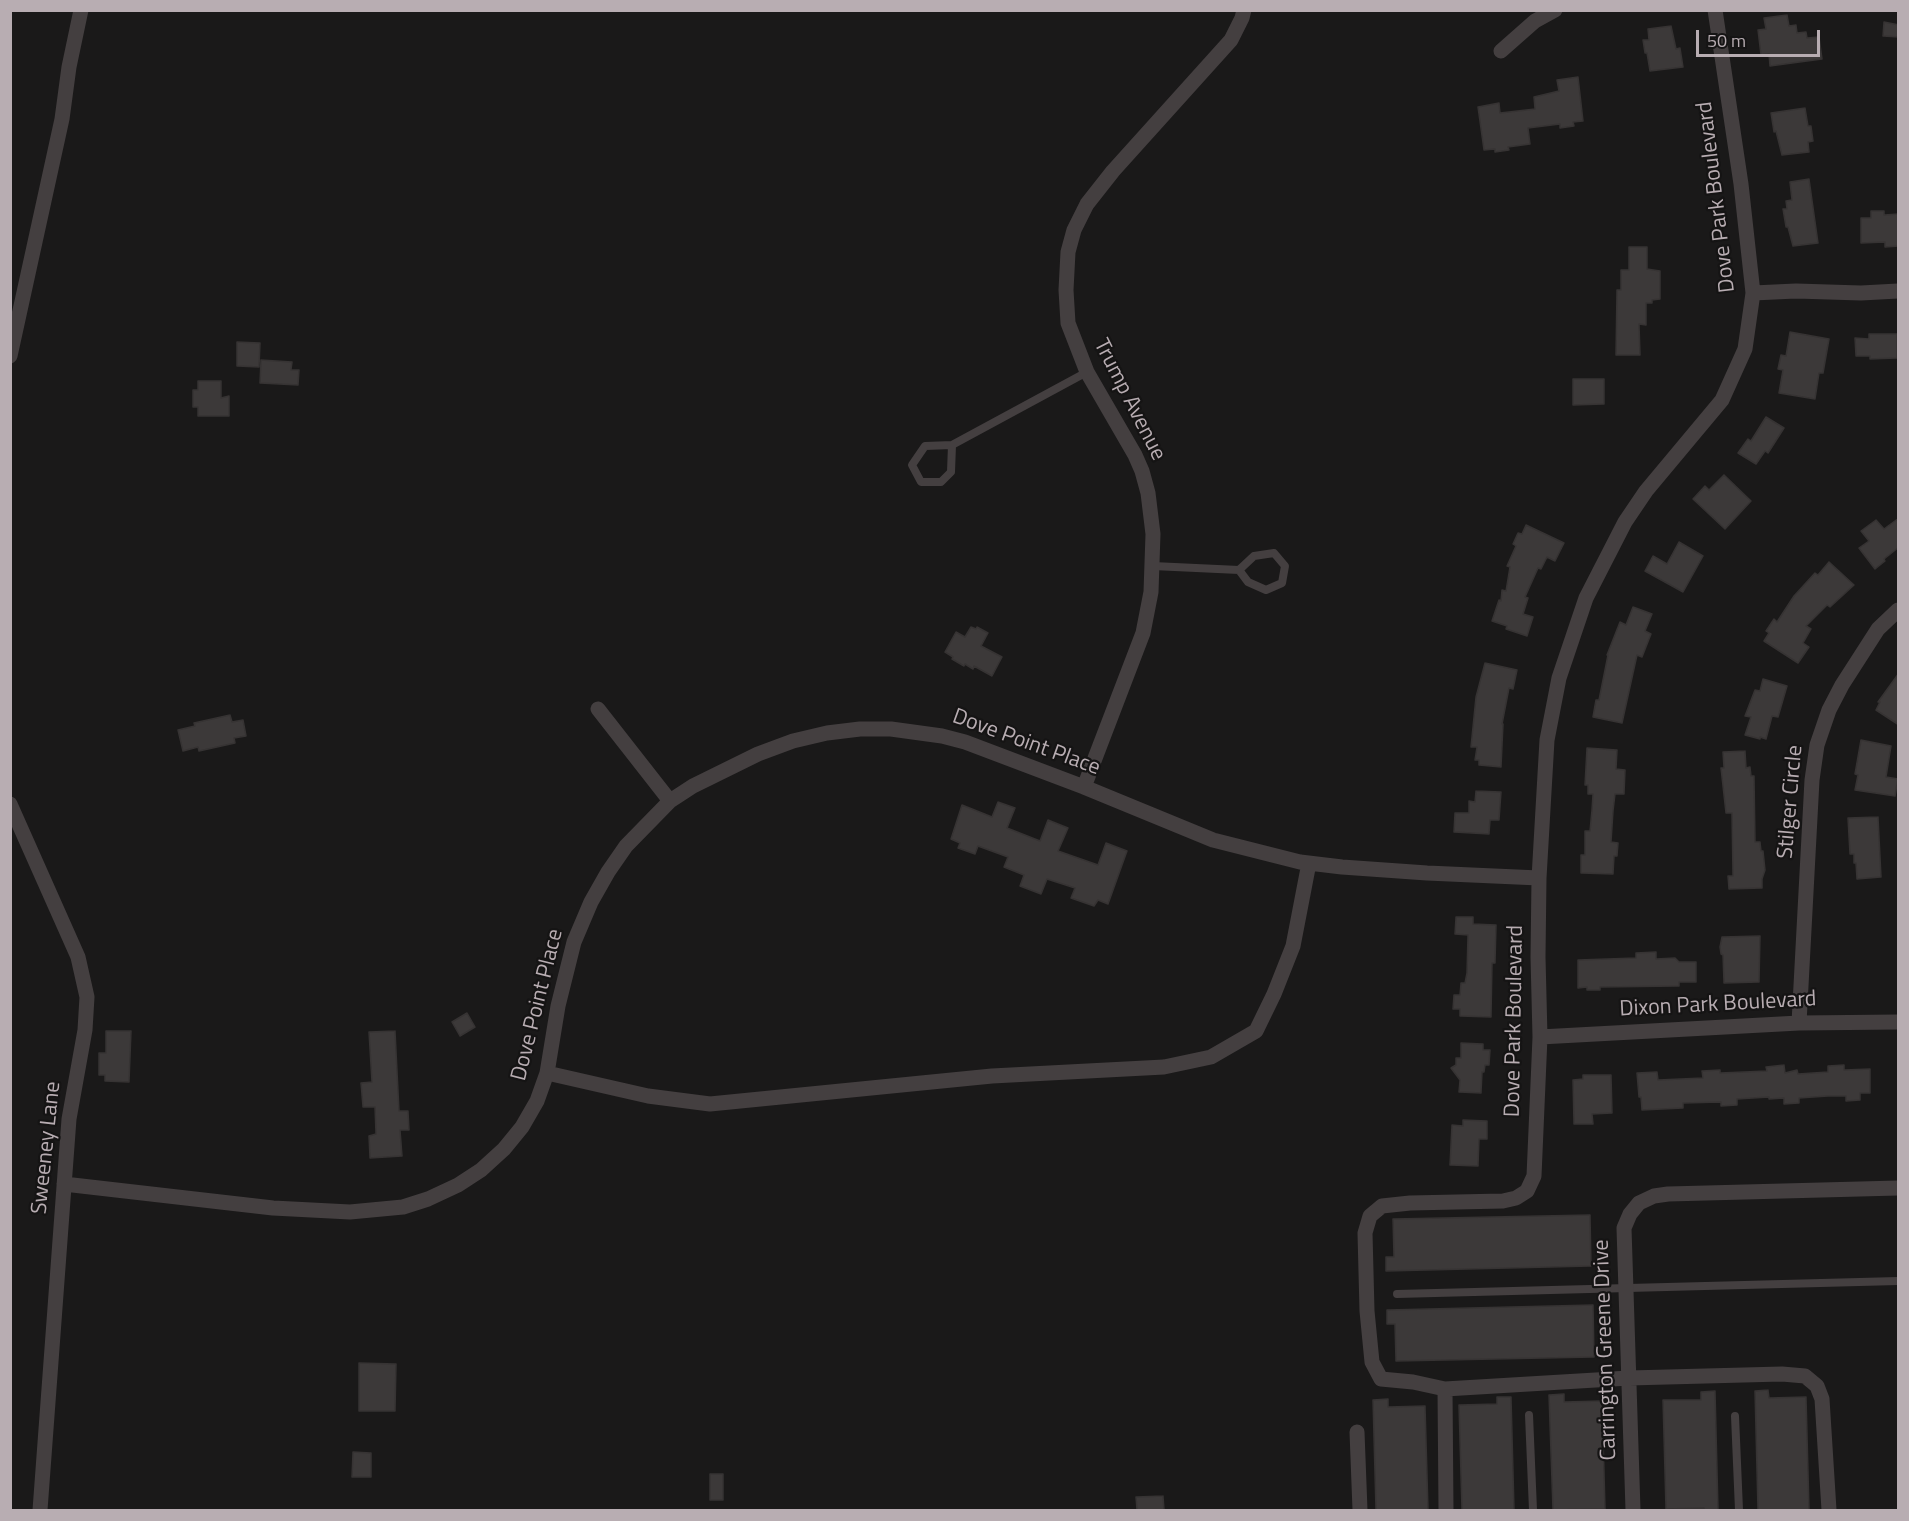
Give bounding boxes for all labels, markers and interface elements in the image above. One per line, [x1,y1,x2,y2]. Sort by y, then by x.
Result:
scale bar [1699,18,1824,56]
text: 50 m [1707,27,1746,54]
street label: Dove Park Boulevard [1692,100,1742,294]
street label: Trump Avenue [1087,335,1171,465]
street label: Dove Point Place [948,704,1104,782]
street label: Stilger Circle [1773,744,1809,860]
street label: Dove Park Boulevard [1500,925,1530,1117]
street label: Dove Point Place [506,926,570,1084]
street label: Dixon Park Boulevard [1619,987,1817,1023]
street label: Sweeney Lane [27,1080,67,1216]
street label: Carrington Greene Drive [1589,1239,1623,1461]

